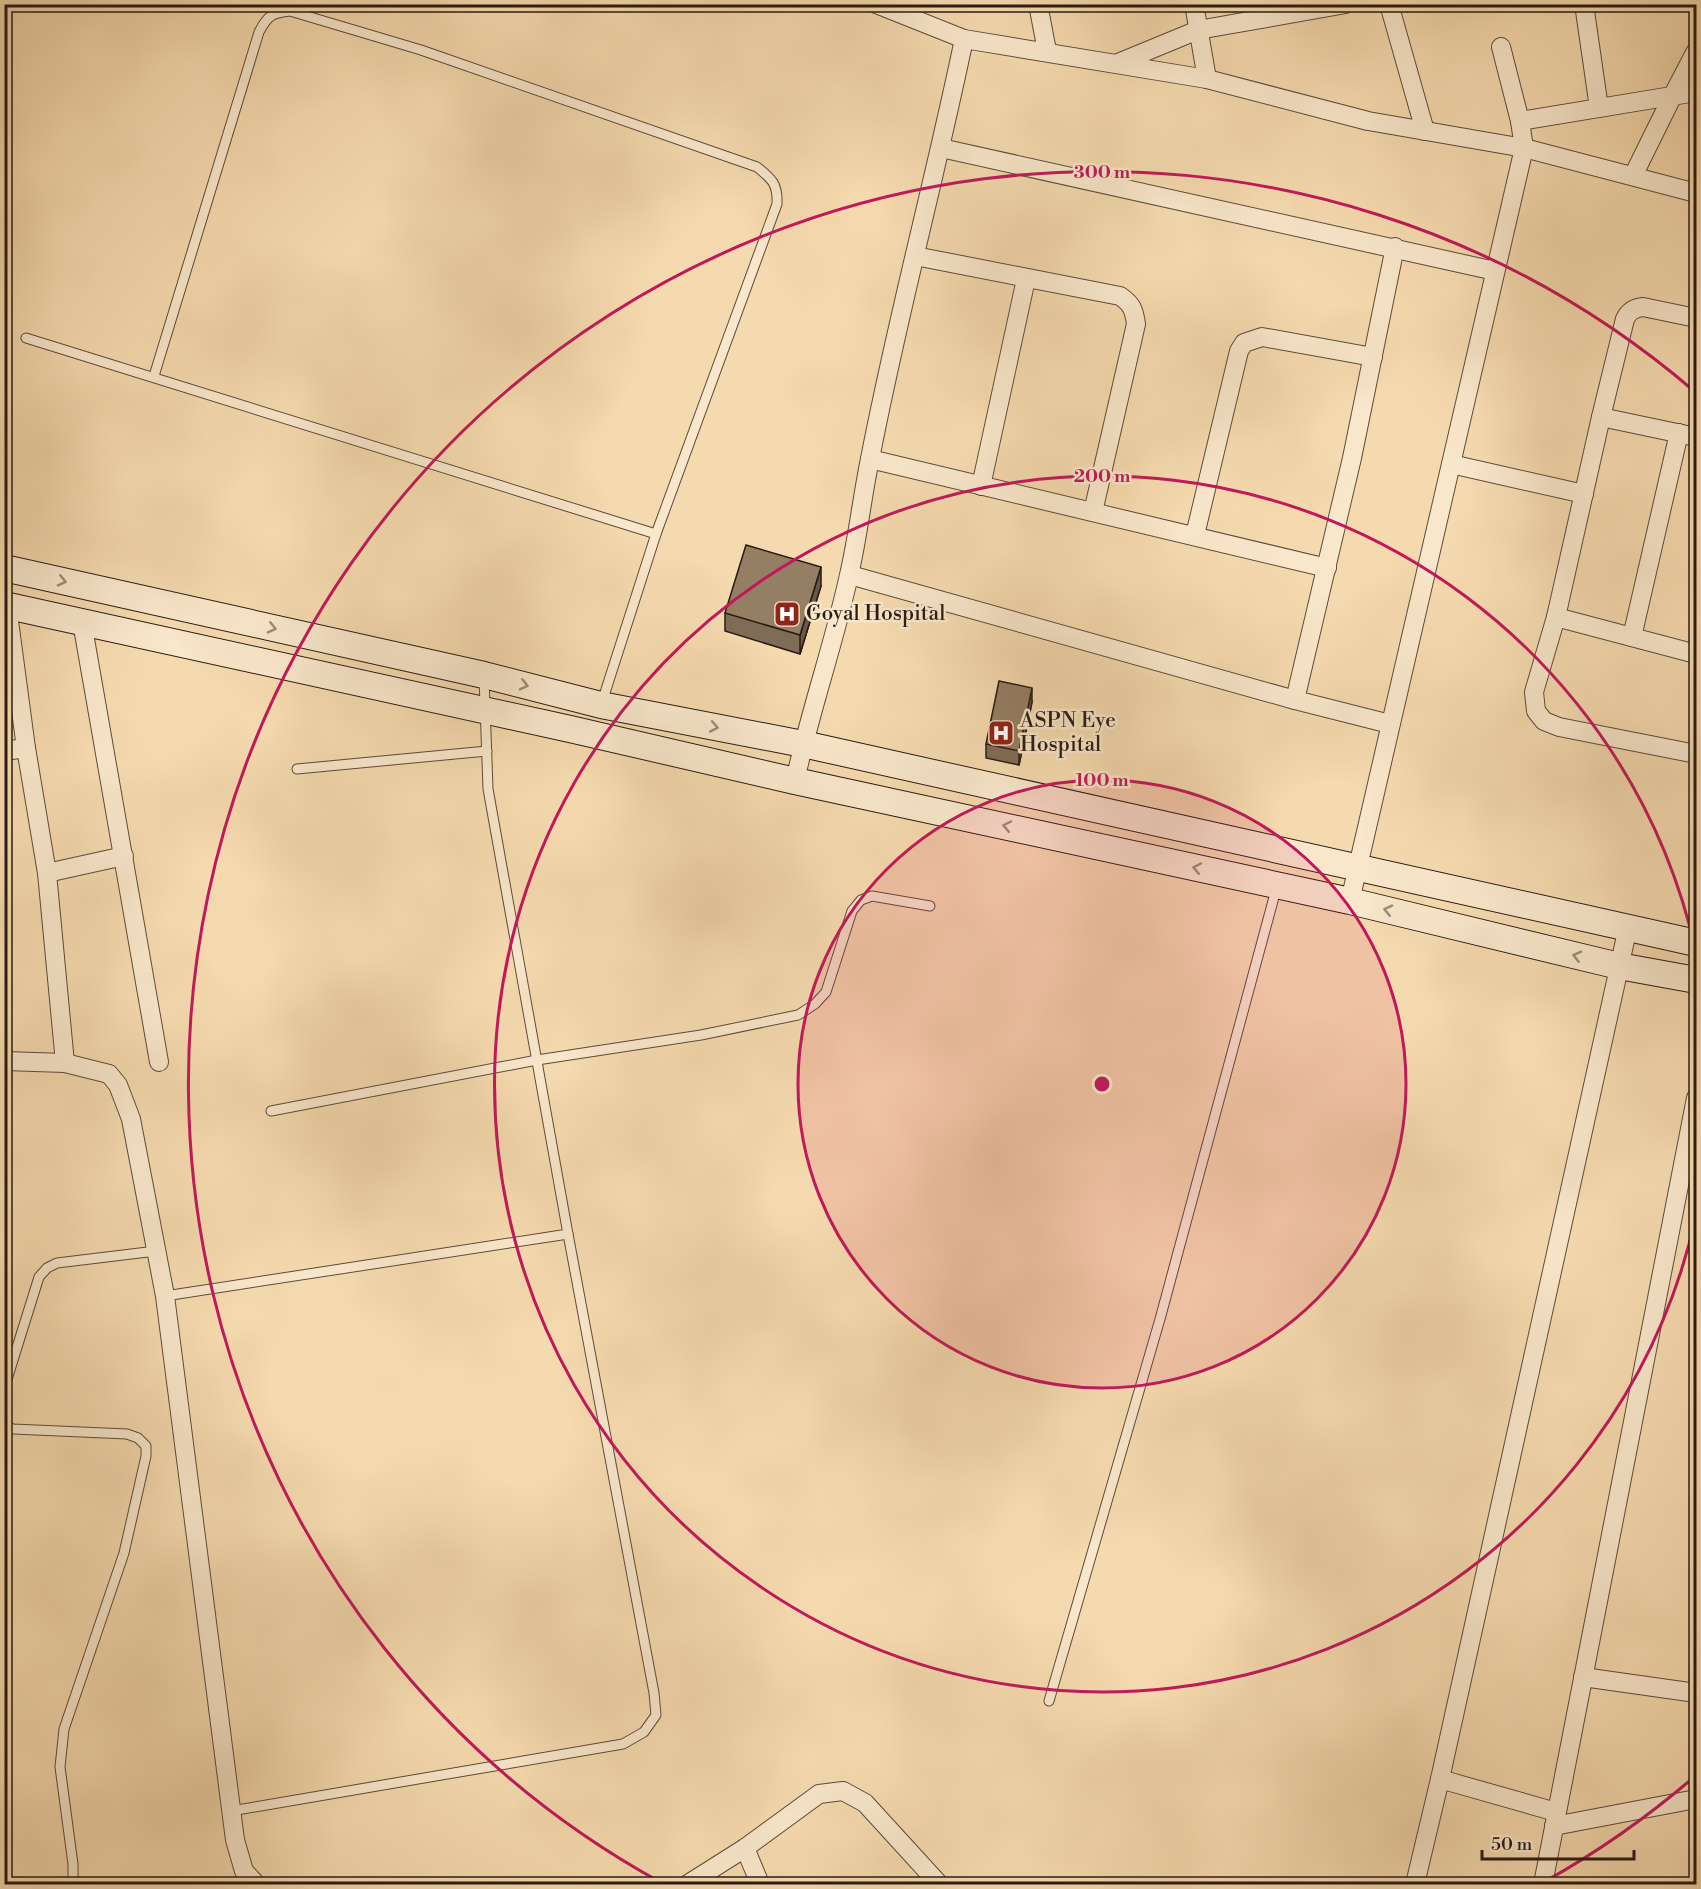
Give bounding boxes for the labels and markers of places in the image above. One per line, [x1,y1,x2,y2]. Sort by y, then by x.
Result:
hospital icon: Goyal Hospital [772,599,802,629]
place label: Goyal Hospital [806,601,945,627]
place label: ASPN Eye Hospital [1019,708,1116,758]
hospital icon: ASPN Eye Hospital [986,718,1016,748]
centre of rings [1092,1074,1112,1094]

